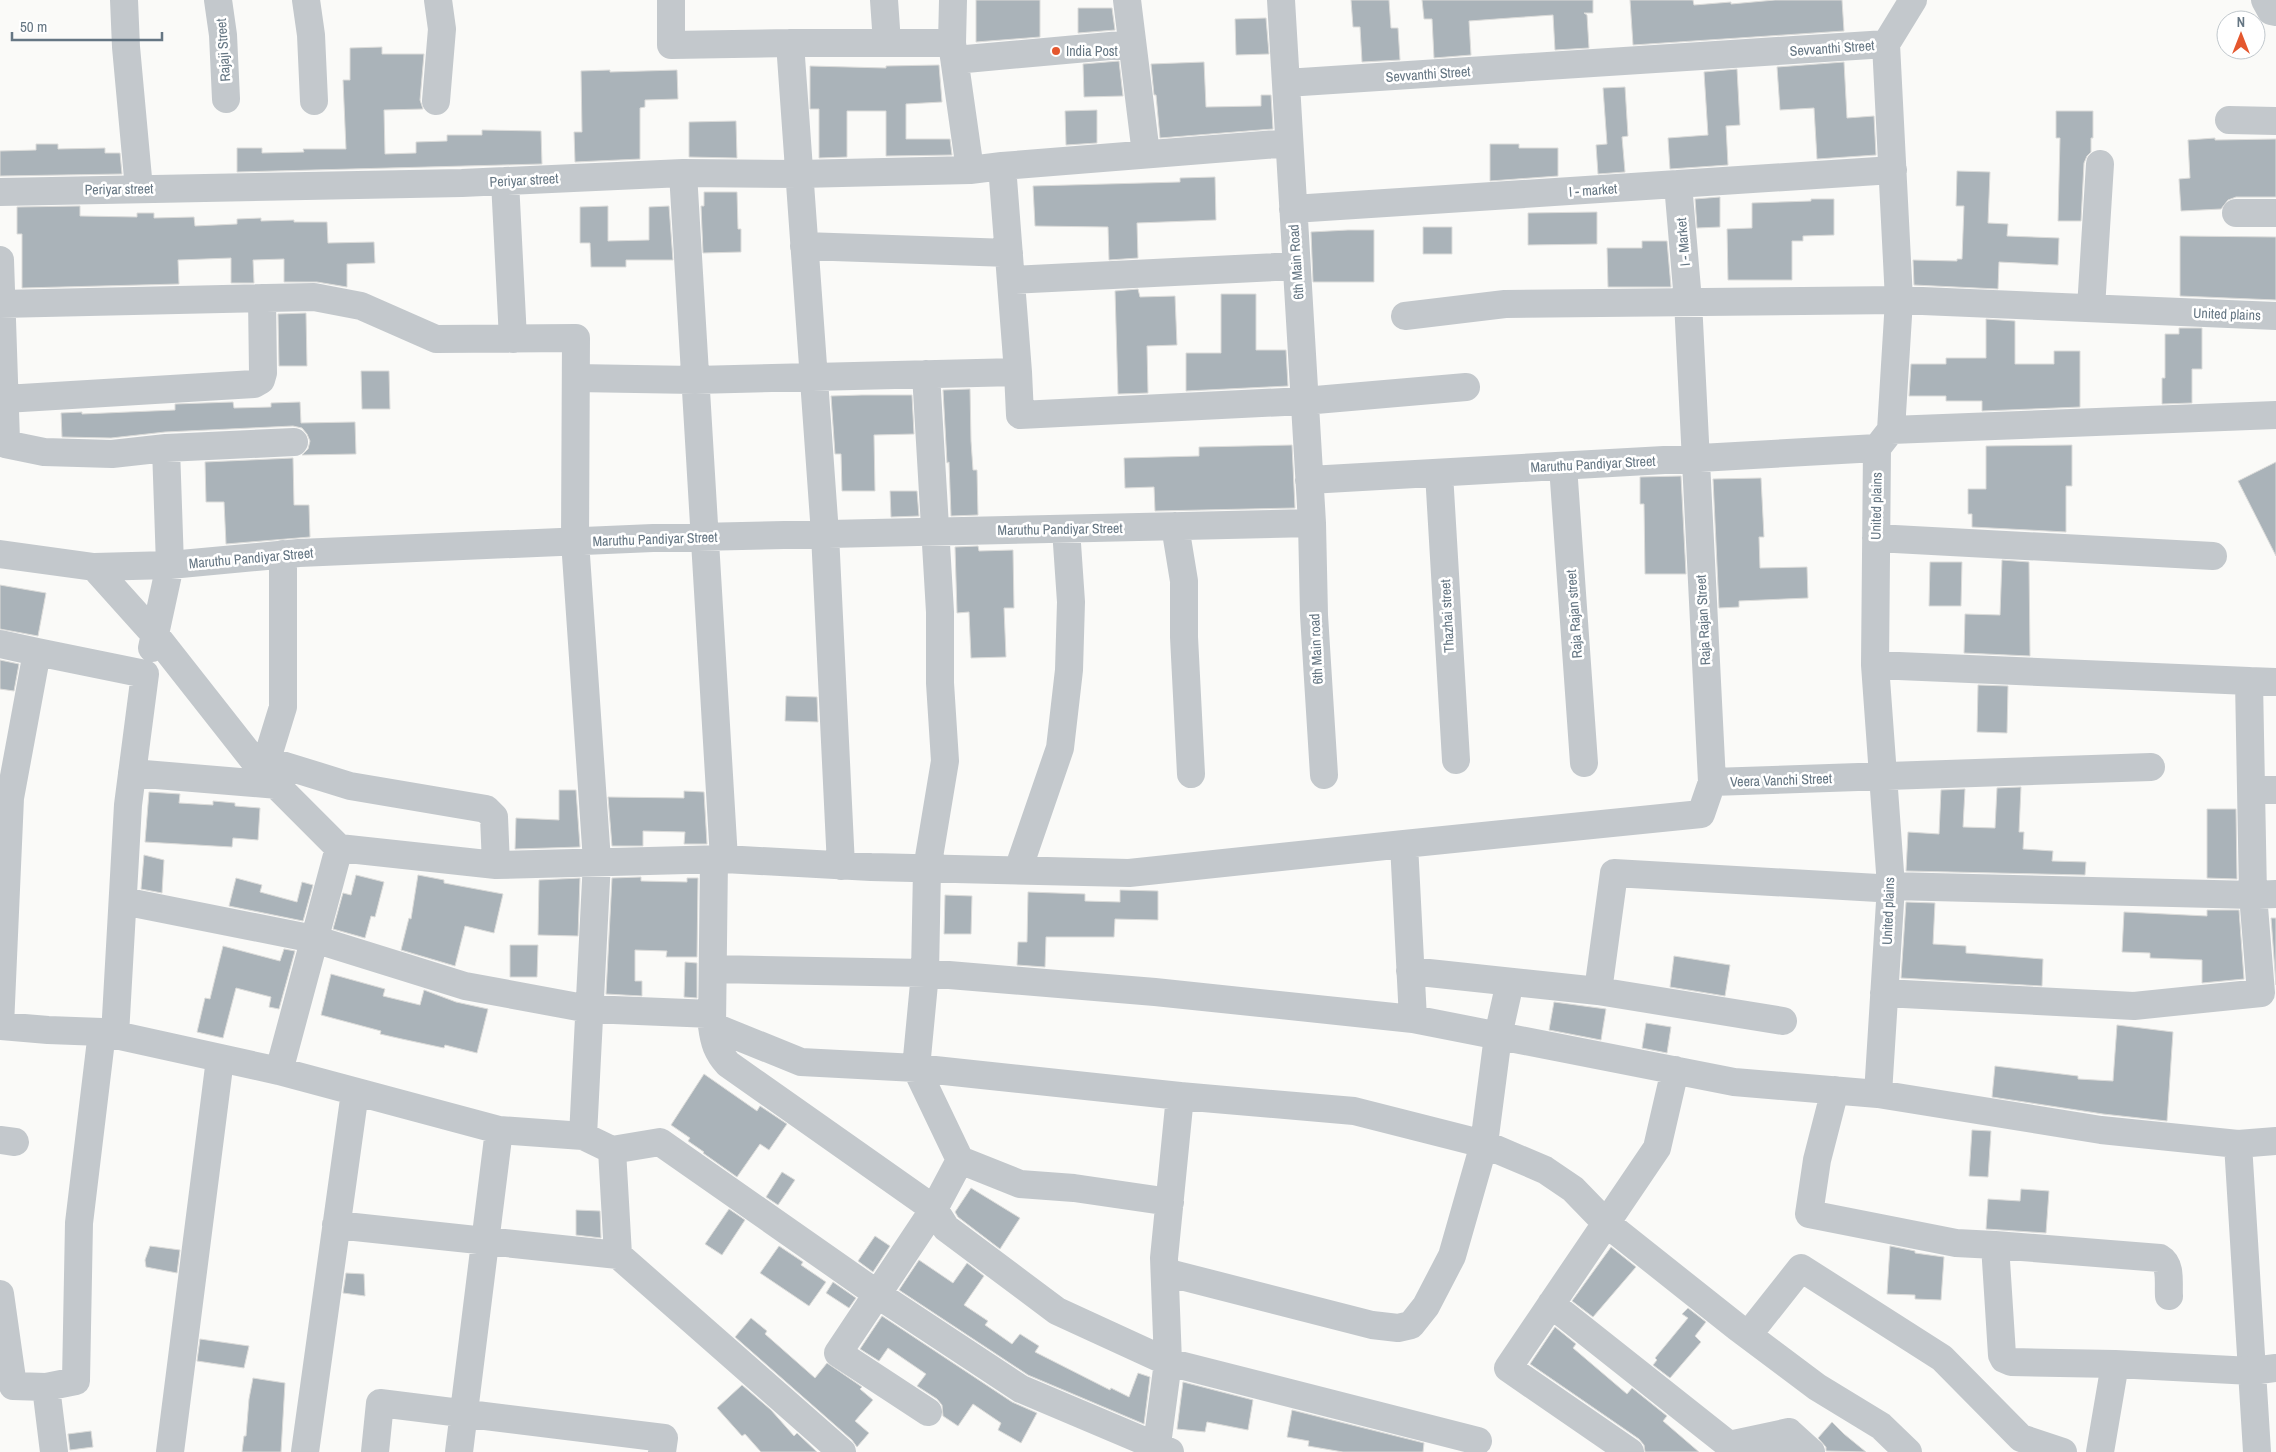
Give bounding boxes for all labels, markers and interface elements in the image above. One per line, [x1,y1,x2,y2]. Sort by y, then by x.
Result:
scale bar [12,10,162,42]
north arrow [2216,10,2266,60]
text: N [2237,13,2245,31]
text: 50 m [20,16,47,37]
street label: Rajaji Street [212,18,234,82]
street label: Sevvanthi Street [1789,36,1875,60]
place label: India Post [1066,42,1118,60]
marker: India Post [1050,45,1062,57]
street label: Sevvanthi Street [1385,62,1471,86]
street label: Periyar street [489,169,559,191]
street label: Periyar street [84,179,154,199]
street label: I - market [1568,179,1618,201]
street label: I - Market [1672,217,1694,267]
street label: 6th Main Road [1284,224,1308,300]
street label: United plains [2193,304,2261,324]
street label: Maruthu Pandiyar Street [1530,452,1656,476]
street label: United plains [1866,472,1886,540]
street label: Maruthu Pandiyar Street [997,519,1123,539]
street label: Maruthu Pandiyar Street [592,528,718,550]
street label: Maruthu Pandiyar Street [188,544,314,572]
street label: Raja Rajan street [1562,569,1586,659]
street label: Raja Rajan Street [1692,574,1714,666]
street label: Thazhai street [1436,579,1458,653]
street label: 6th Main road [1305,613,1327,685]
street label: Veera Vanchi Street [1730,769,1832,791]
street label: United plains [1878,877,1898,945]

